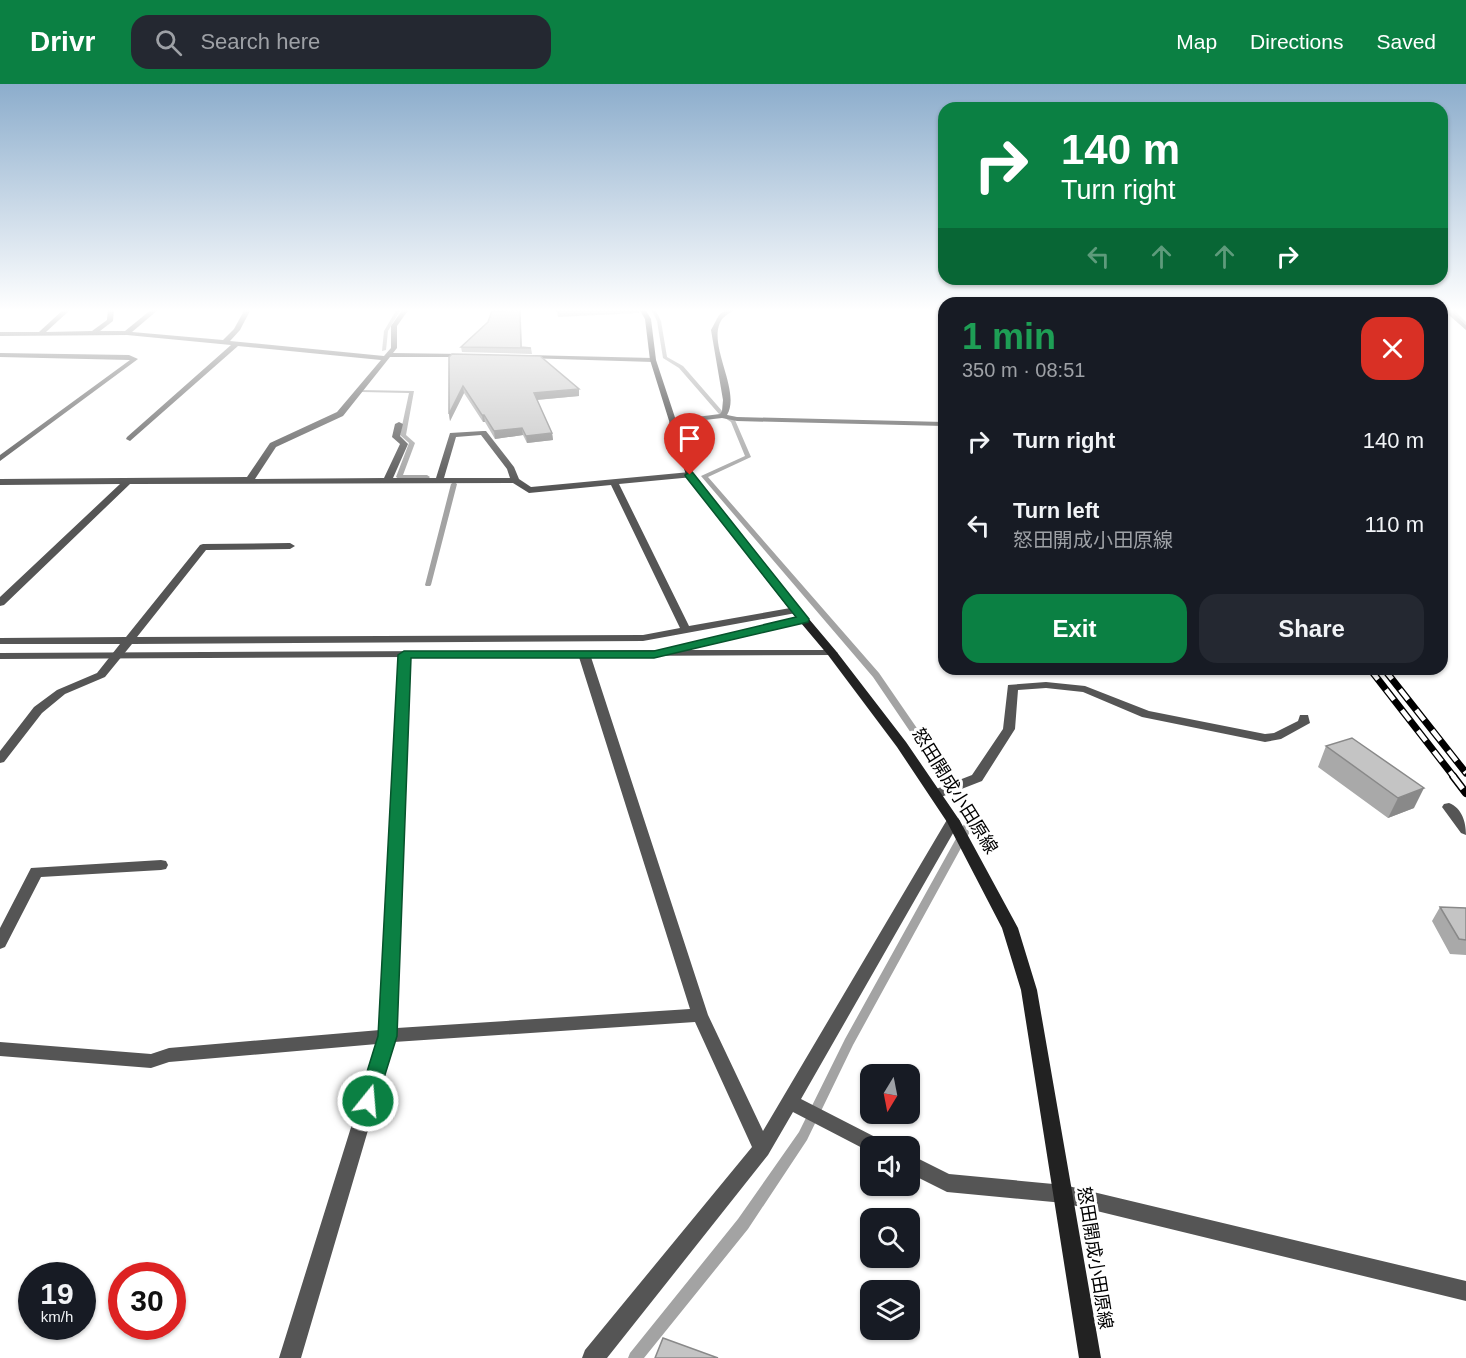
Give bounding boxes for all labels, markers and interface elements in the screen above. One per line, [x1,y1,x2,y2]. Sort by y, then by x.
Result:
search box [131,15,551,69]
text: Drivr [30,26,95,57]
icon: search [152,26,185,59]
text: Search here [200,29,320,54]
text: Map [1176,30,1217,53]
text: Directions [1250,30,1343,53]
text: Saved [1376,30,1436,53]
icon: right [962,126,1040,204]
text: 140 m [1061,126,1180,173]
text: Turn right [1061,175,1176,205]
icon: left [1082,240,1115,273]
icon: ahead [1145,240,1178,273]
icon: ahead [1208,240,1241,273]
icon: right [1271,240,1304,273]
text: 1 min [962,316,1056,357]
button: close [1361,317,1424,380]
text: 350 m · 08:51 [962,359,1085,381]
pin [664,413,715,475]
icon: arrive [673,422,706,455]
icon: right [962,425,995,458]
text: Turn right [1013,428,1115,453]
text: 140 m [1363,428,1424,453]
text: Turn left [1013,498,1099,523]
icon: left [962,509,995,542]
text: 110 m [1364,512,1424,537]
text: 怒田開成小田原線 [1013,529,1173,551]
button: Exit [962,594,1187,663]
button: Share [1199,594,1424,663]
street label: 怒田開成小田原線 [908,725,1002,857]
north arrow [860,1064,920,1124]
map controls [860,1064,920,1340]
position arrow [336,1069,400,1133]
button: sound [860,1136,920,1196]
street label: 怒田開成小田原線 [1074,1185,1116,1331]
button: search [860,1208,920,1268]
speed limit sign: 30 [108,1262,186,1340]
text: 19 [40,1277,74,1310]
button: layers [860,1280,920,1340]
text: km/h [41,1308,73,1325]

